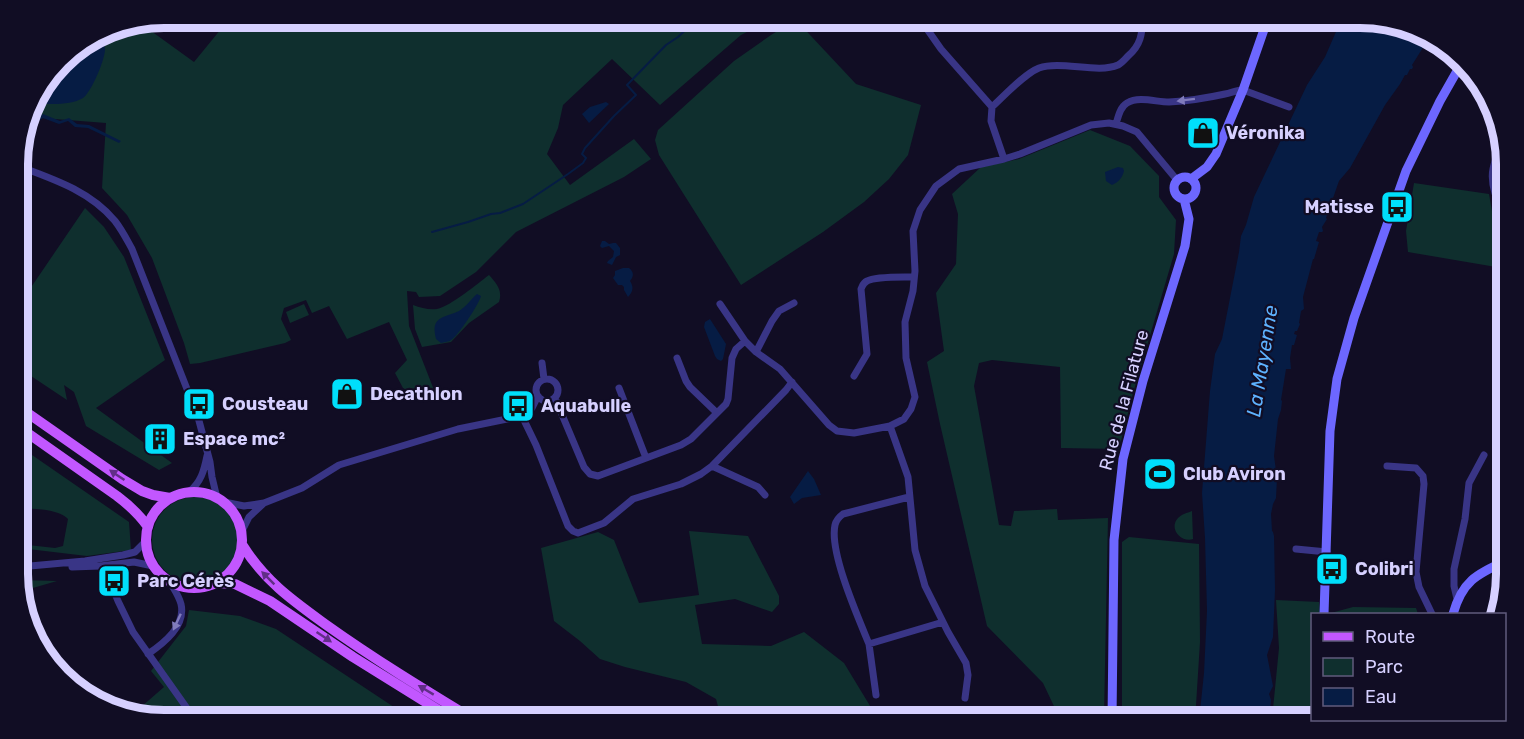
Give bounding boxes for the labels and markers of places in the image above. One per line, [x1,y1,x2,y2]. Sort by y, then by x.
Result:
shop icon: Véronika [1185,115,1221,151]
place label: Véronika [1226,122,1305,144]
bus stop icon: Matisse [1379,189,1415,225]
place label: Matisse [1304,196,1374,218]
shop icon: Decathlon [329,376,365,412]
place label: Decathlon [370,383,463,405]
bus stop icon: Cousteau [181,386,217,422]
bus stop icon: Aquabulle [500,388,536,424]
place label: Cousteau [222,393,308,415]
place label: Aquabulle [541,395,631,417]
building icon: Espace mc² [142,421,178,457]
place label: Espace mc² [183,428,285,450]
sports icon: Club Aviron [1142,456,1178,492]
place label: Club Aviron [1183,463,1286,485]
bus stop icon: Colibri [1314,551,1350,587]
place label: Colibri [1355,558,1414,580]
bus stop icon: Parc Cérès [96,563,132,599]
place label: Parc Cérès [137,570,234,592]

